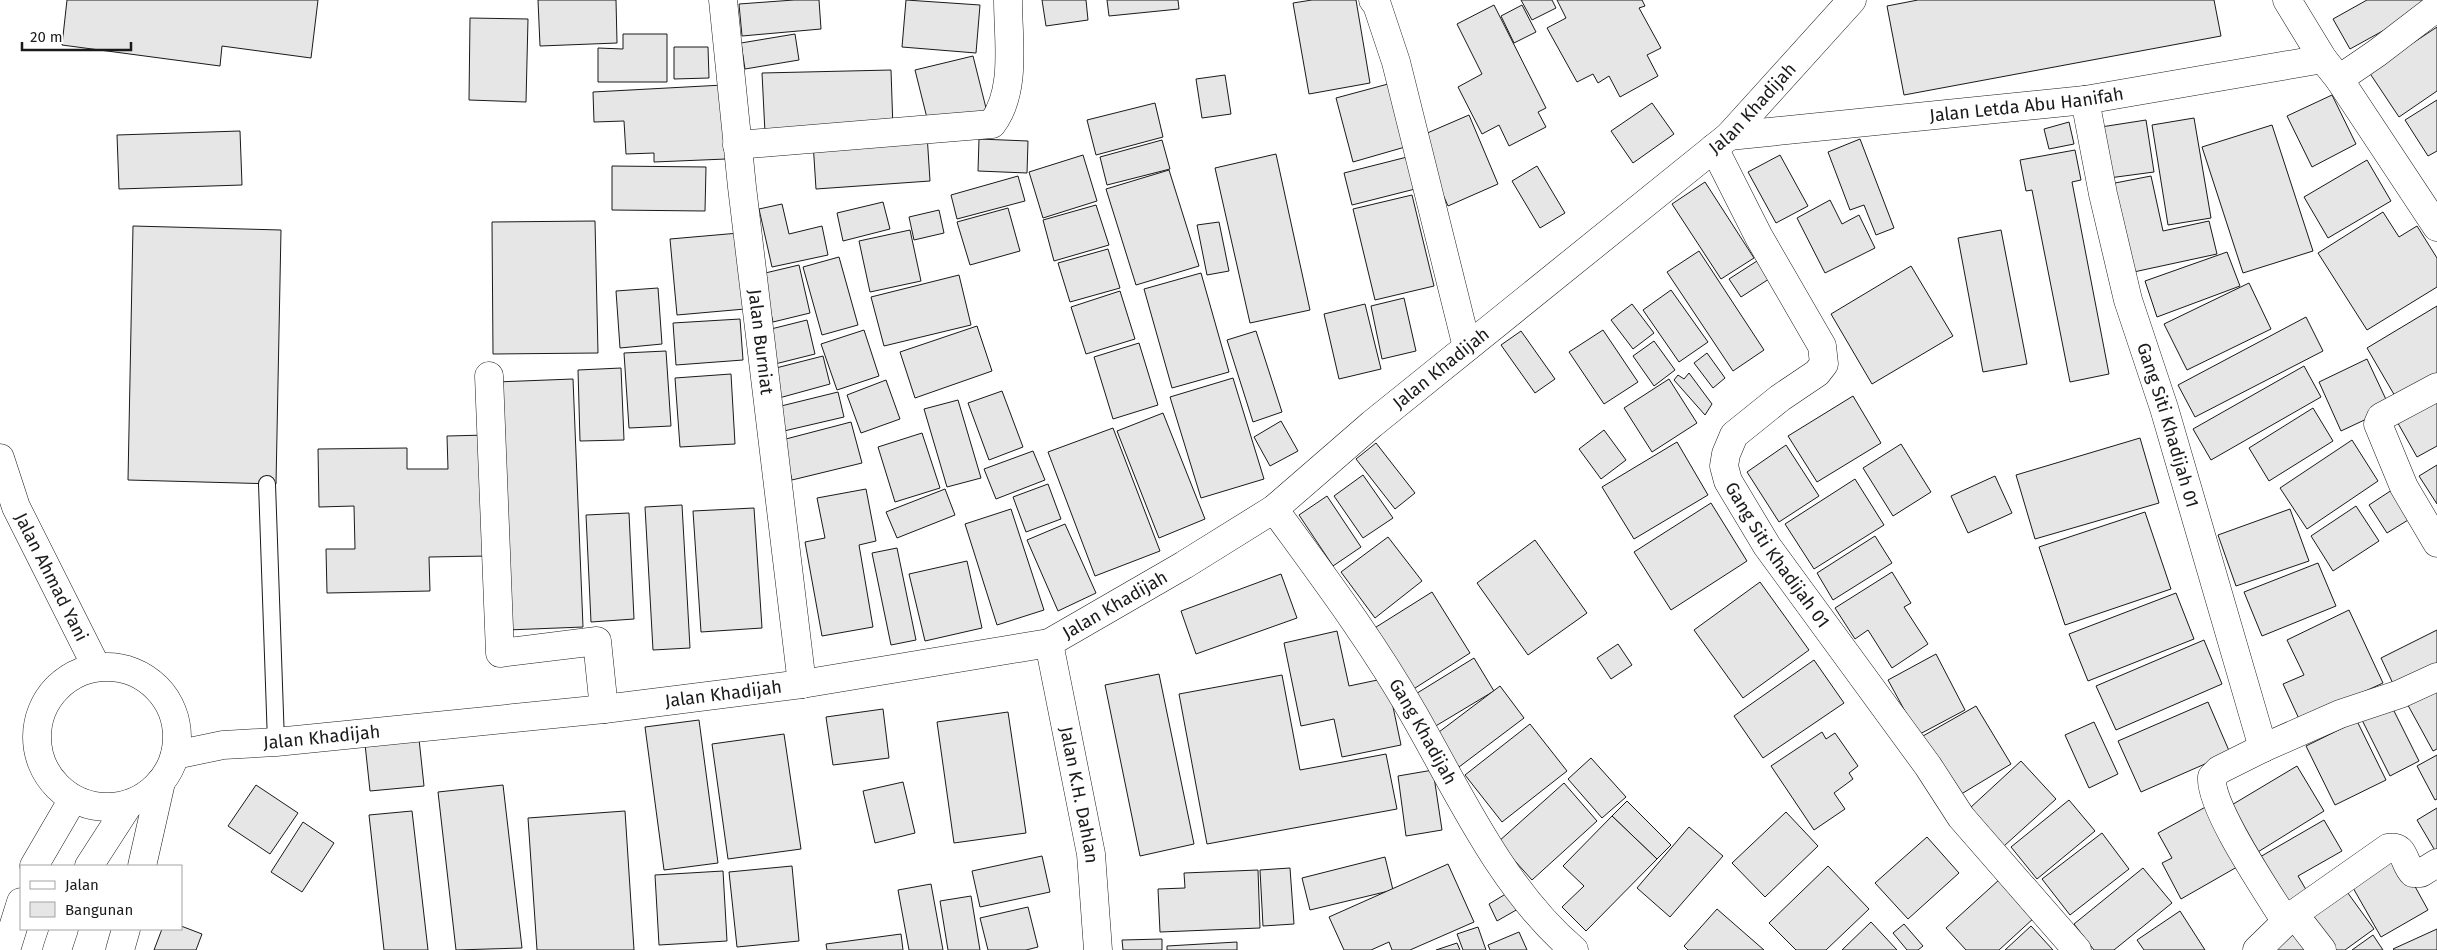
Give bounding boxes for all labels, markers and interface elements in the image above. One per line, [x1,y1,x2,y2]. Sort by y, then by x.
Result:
scale bar [22,20,131,52]
text: 20 m [30,28,63,46]
street label: Jalan Khadijah [1704,58,1801,159]
street label: Jalan Letda Abu Hanifah [1928,83,2125,127]
street label: Jalan Burniat [743,288,778,396]
street label: Jalan Khadijah [1388,323,1494,414]
street label: Gang Siti Khadijah 01 [2132,340,2203,510]
street label: Gang Siti Khadijah 01 [1720,478,1834,632]
street label: Jalan Ahmad Yani [10,509,93,645]
street label: Jalan Khadijah [1059,566,1171,644]
street label: Gang Khadijah [1384,675,1461,788]
street label: Jalan Khadijah [664,676,783,712]
street label: Jalan Khadijah [262,721,381,754]
street label: Jalan K.H. Dahlan [1055,725,1103,864]
legend [20,865,182,930]
text: Jalan [65,876,99,894]
text: Bangunan [65,901,133,919]

